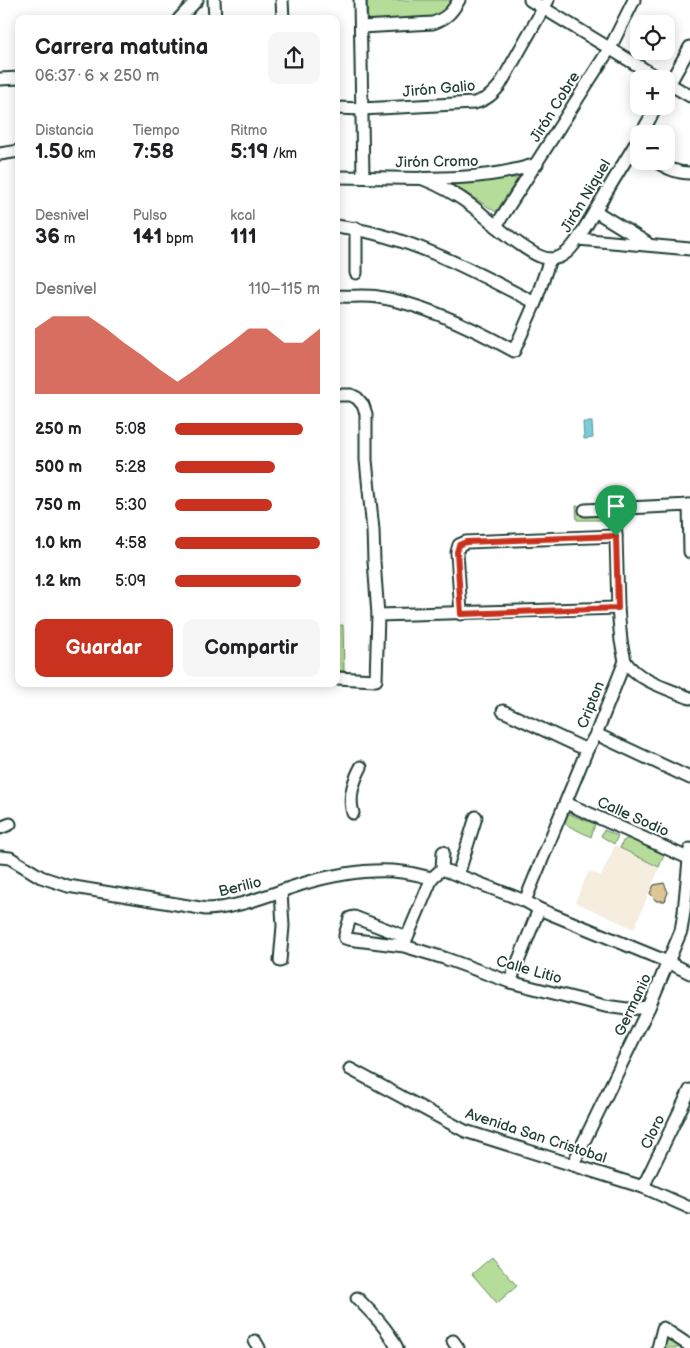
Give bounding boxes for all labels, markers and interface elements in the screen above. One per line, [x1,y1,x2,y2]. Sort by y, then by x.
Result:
map controls [630,15,675,170]
button: locate [630,15,675,60]
button: share [268,32,320,84]
text: Carrera matutina [35,34,208,61]
text: 06:37 · 6 × 250 m [35,67,159,86]
street label: Jirón Cobre [526,68,584,146]
button: + [630,70,675,115]
street label: Jirón Galio [402,76,476,102]
text: Distancia [35,122,94,139]
text: Tiempo [133,122,180,139]
text: Ritmo [230,122,267,139]
button: − [630,125,675,170]
text: 1.50 [35,139,74,164]
text: 7:58 [133,139,174,164]
text: 5:19 [230,139,269,164]
text: km [74,145,96,162]
text: /km [269,145,297,162]
street label: Jirón Cromo [395,152,479,172]
street label: Jirón Niquel [557,156,615,236]
text: Desnivel [35,207,89,224]
text: Pulso [133,207,167,224]
text: kcal [230,207,255,224]
text: 36 [35,224,60,249]
text: 141 [133,224,162,249]
text: 111 [230,224,257,249]
text: m [60,230,75,247]
text: bpm [162,230,194,247]
text: Desnivel [35,280,97,299]
text: 110–115 m [249,280,320,299]
text: 250 m [35,420,82,439]
text: 5:08 [115,420,146,439]
text: 500 m [35,458,82,477]
text: 5:28 [115,458,146,477]
pin [595,485,637,536]
icon: arrive [602,492,630,520]
text: 750 m [35,496,81,515]
text: 5:30 [115,496,147,515]
text: 1.0 km [35,534,82,553]
text: 4:58 [115,534,147,553]
text: 1.2 km [35,572,81,591]
text: 5:09 [115,572,146,591]
button: Guardar [35,619,173,677]
button: Compartir [183,619,320,677]
street label: Cripton [573,679,609,731]
street label: Calle Sodio [594,793,672,841]
street label: Berilio [217,873,263,901]
street label: Calle Litio [494,952,564,988]
street label: Germanio [610,971,656,1039]
street label: Avenida San Cristobal [463,1104,609,1168]
street label: Cloro [637,1112,669,1152]

